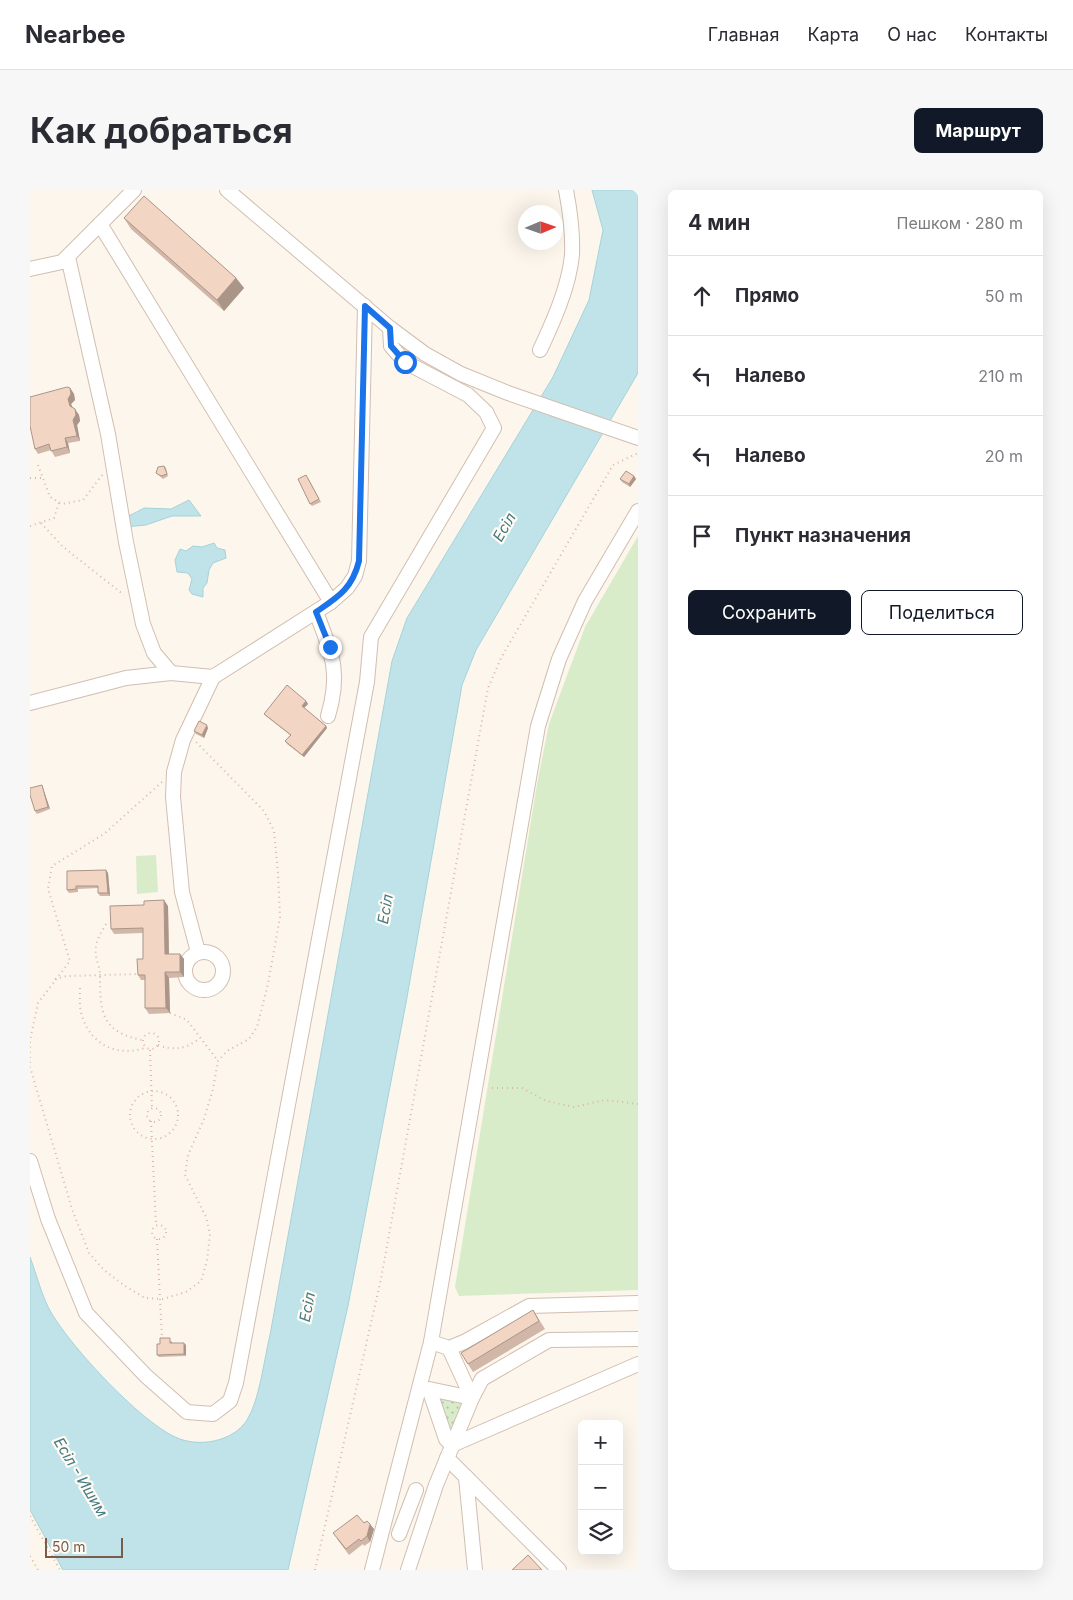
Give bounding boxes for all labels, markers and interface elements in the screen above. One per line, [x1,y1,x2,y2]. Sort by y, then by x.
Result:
text: Nearbee [25,20,126,49]
text: Главная [708,24,779,45]
text: Карта [807,24,859,45]
text: О нас [887,24,937,45]
text: Контакты [965,24,1048,45]
button: Маршрут [914,108,1043,153]
text: Как добраться [30,109,293,151]
north arrow [518,205,563,250]
text: 4 мин [688,210,750,235]
text: Пешком · 280 m [897,213,1023,233]
icon: ahead [688,282,716,310]
text: Прямо [735,284,799,307]
text: 50 m [985,286,1023,306]
route start [394,351,417,374]
icon: left [688,362,716,390]
text: Налево [735,364,806,387]
text: 210 m [978,366,1023,386]
icon: left [688,442,716,470]
text: Налево [735,444,806,467]
text: 20 m [985,446,1023,466]
water label: Есіл [488,509,520,545]
icon: arrive [688,522,716,550]
text: Пункт назначения [735,524,911,547]
button: Сохранить [688,590,851,635]
button: Поделиться [861,590,1023,635]
route end [319,636,342,659]
water label: Есіл [373,892,397,925]
water label: Есіл [295,1290,319,1323]
map controls [578,1420,623,1555]
button: + [578,1420,623,1465]
water label: Есіл - Ишим [50,1434,112,1521]
button: − [578,1465,623,1510]
button: layers [578,1510,623,1555]
scale bar [45,1535,122,1558]
text: 50 m [52,1538,86,1555]

